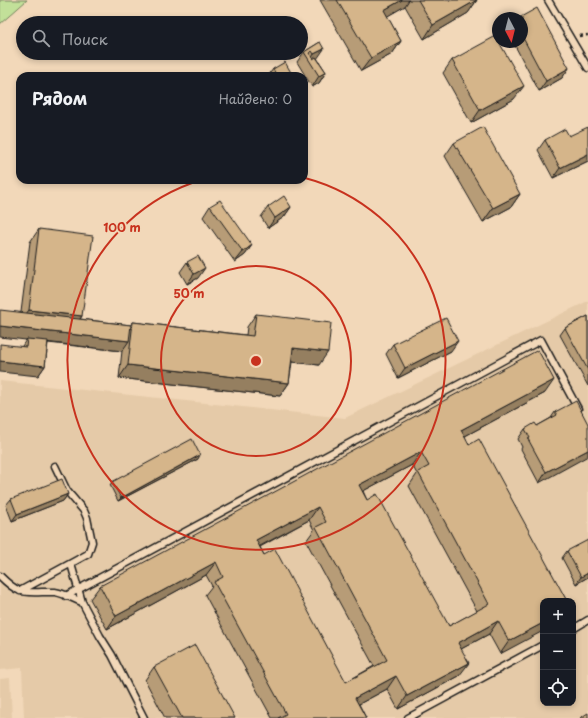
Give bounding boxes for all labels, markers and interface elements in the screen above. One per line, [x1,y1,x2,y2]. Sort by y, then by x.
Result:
north arrow [492,12,528,48]
search box [16,16,308,60]
icon: search [30,27,52,49]
text: Поиск [62,27,108,50]
text: Рядом [32,85,87,111]
text: Найдено: 0 [219,89,292,108]
text: 100 m [103,218,141,236]
text: 50 m [173,284,205,302]
centre of rings [249,354,263,368]
map controls [540,598,576,706]
button: + [540,598,576,634]
button: − [540,634,576,670]
button: locate [540,670,576,706]

